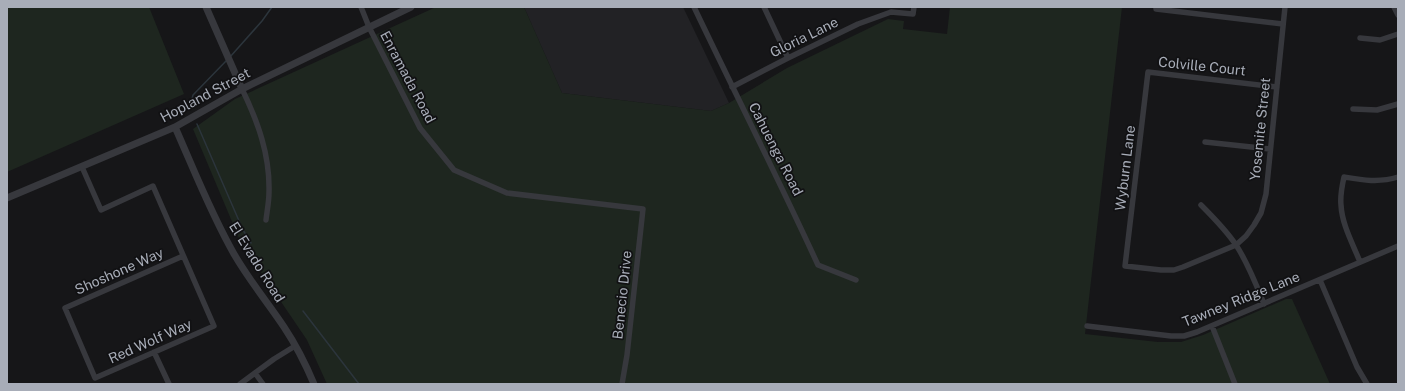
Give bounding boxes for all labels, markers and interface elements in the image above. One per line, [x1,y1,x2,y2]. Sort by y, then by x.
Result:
street label: Gloria Lane [767,14,841,60]
street label: Enramada Road [377,28,439,126]
street label: Colville Court [1158,53,1246,79]
street label: Hopland Street [157,65,253,125]
street label: Yosemite Street [1247,77,1273,181]
street label: Cahuenga Road [746,100,806,198]
street label: Wyburn Lane [1112,124,1138,212]
street label: El Evado Road [226,219,288,305]
street label: Shoshone Way [72,244,166,298]
street label: Benecio Drive [609,250,635,340]
street label: Tawney Ridge Lane [1180,268,1302,330]
street label: Red Wolf Way [106,315,195,367]

